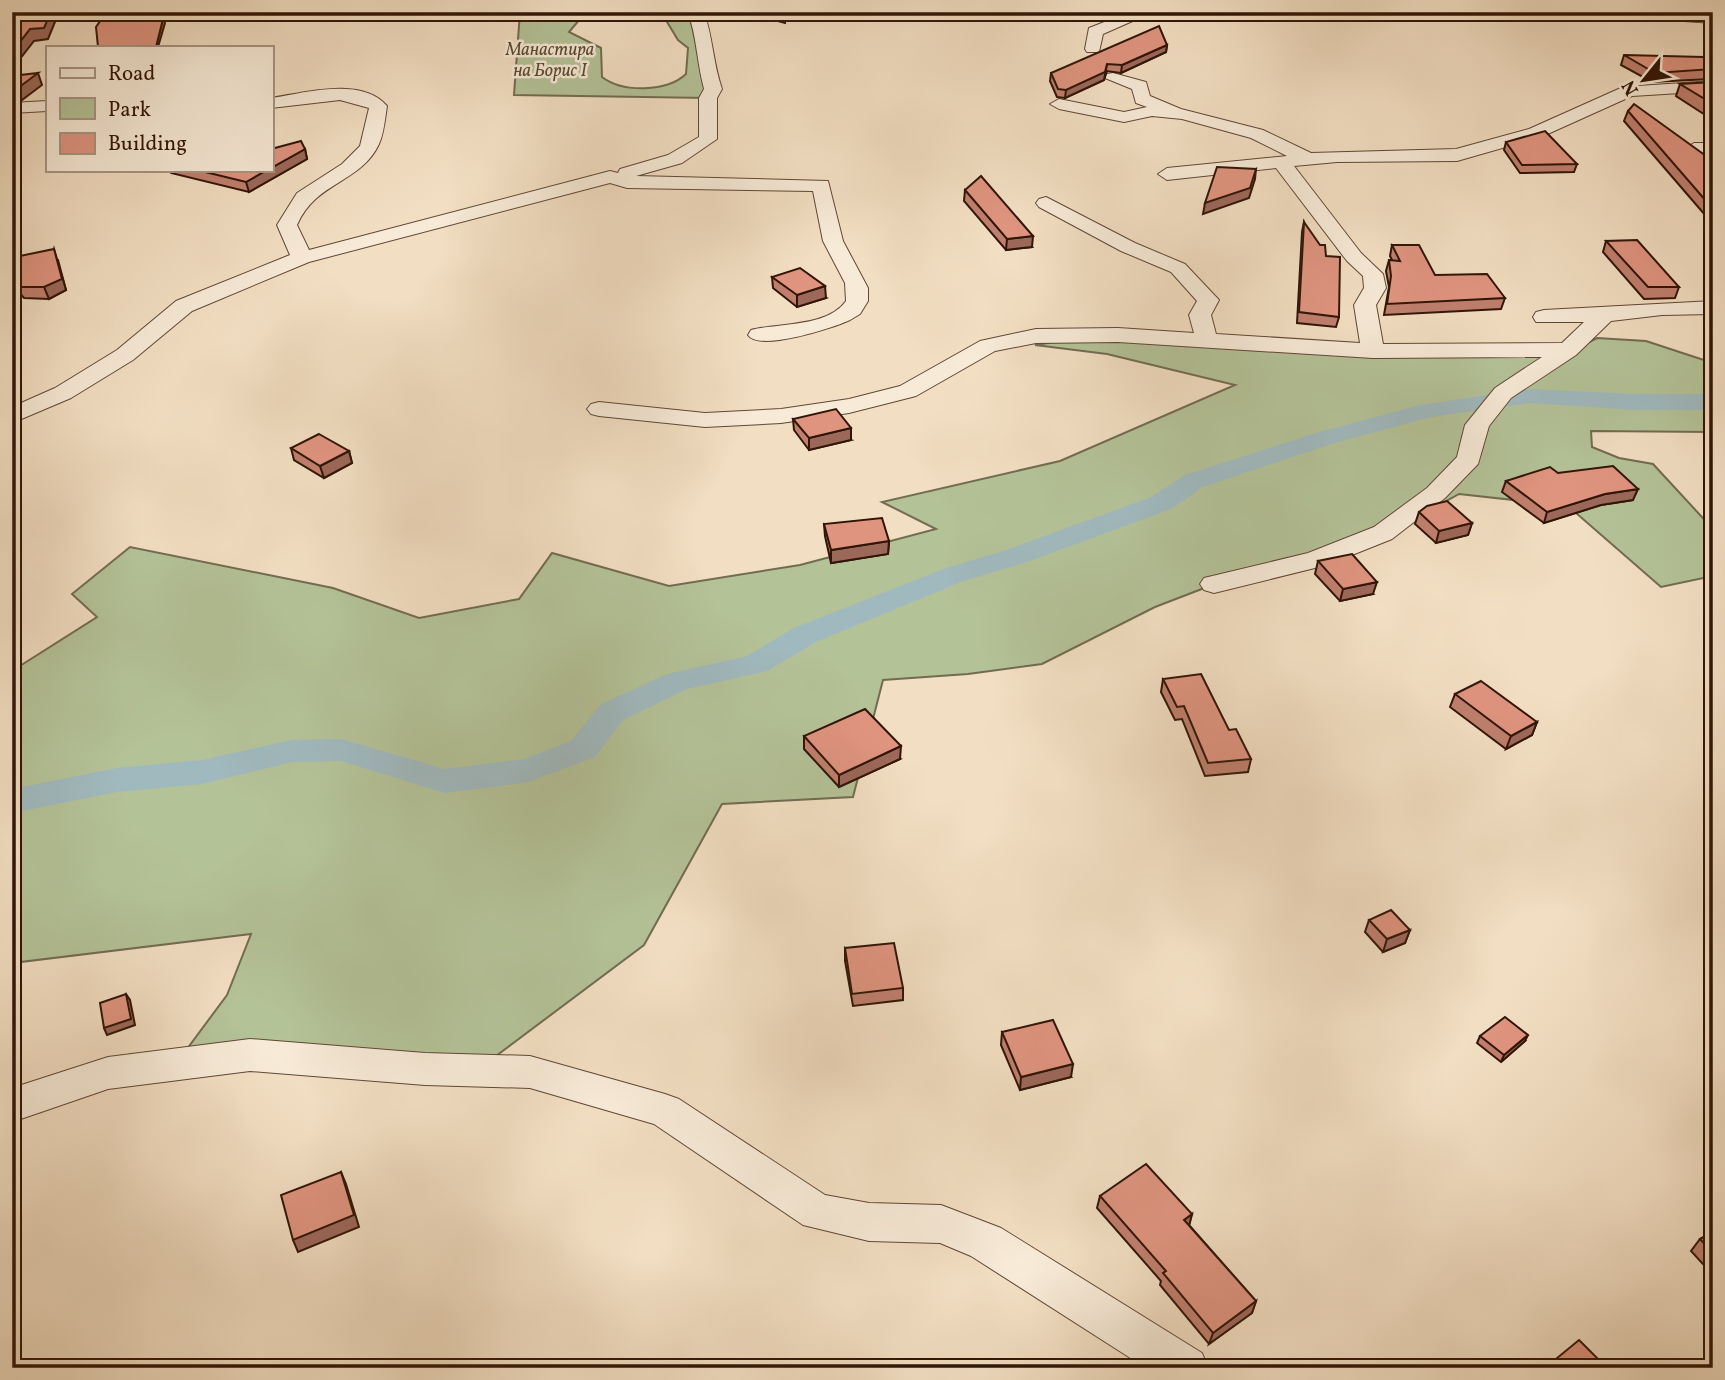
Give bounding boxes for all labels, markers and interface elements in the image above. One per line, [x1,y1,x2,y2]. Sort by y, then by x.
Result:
park label: Манастира на Борис І [505,38,594,84]
legend [46,46,273,172]
north arrow [1610,46,1680,116]
text: Road [108,60,155,89]
text: N [1616,75,1646,100]
text: Park [108,96,151,125]
text: Building [108,130,187,159]

